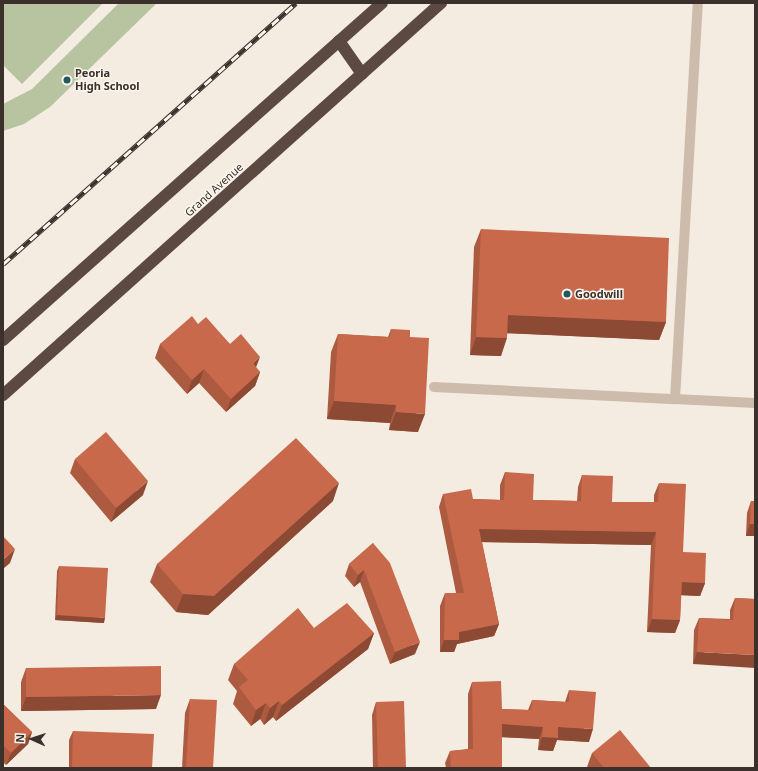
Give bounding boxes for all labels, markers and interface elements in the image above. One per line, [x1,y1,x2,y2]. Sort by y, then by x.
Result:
place label: Peoria High School [75,67,140,93]
marker: Peoria High School [62,75,72,85]
street label: Grand Avenue [182,160,246,220]
place label: Goodwill [575,287,623,301]
marker: Goodwill [562,289,572,299]
north arrow [12,719,52,759]
text: N [12,733,27,743]

